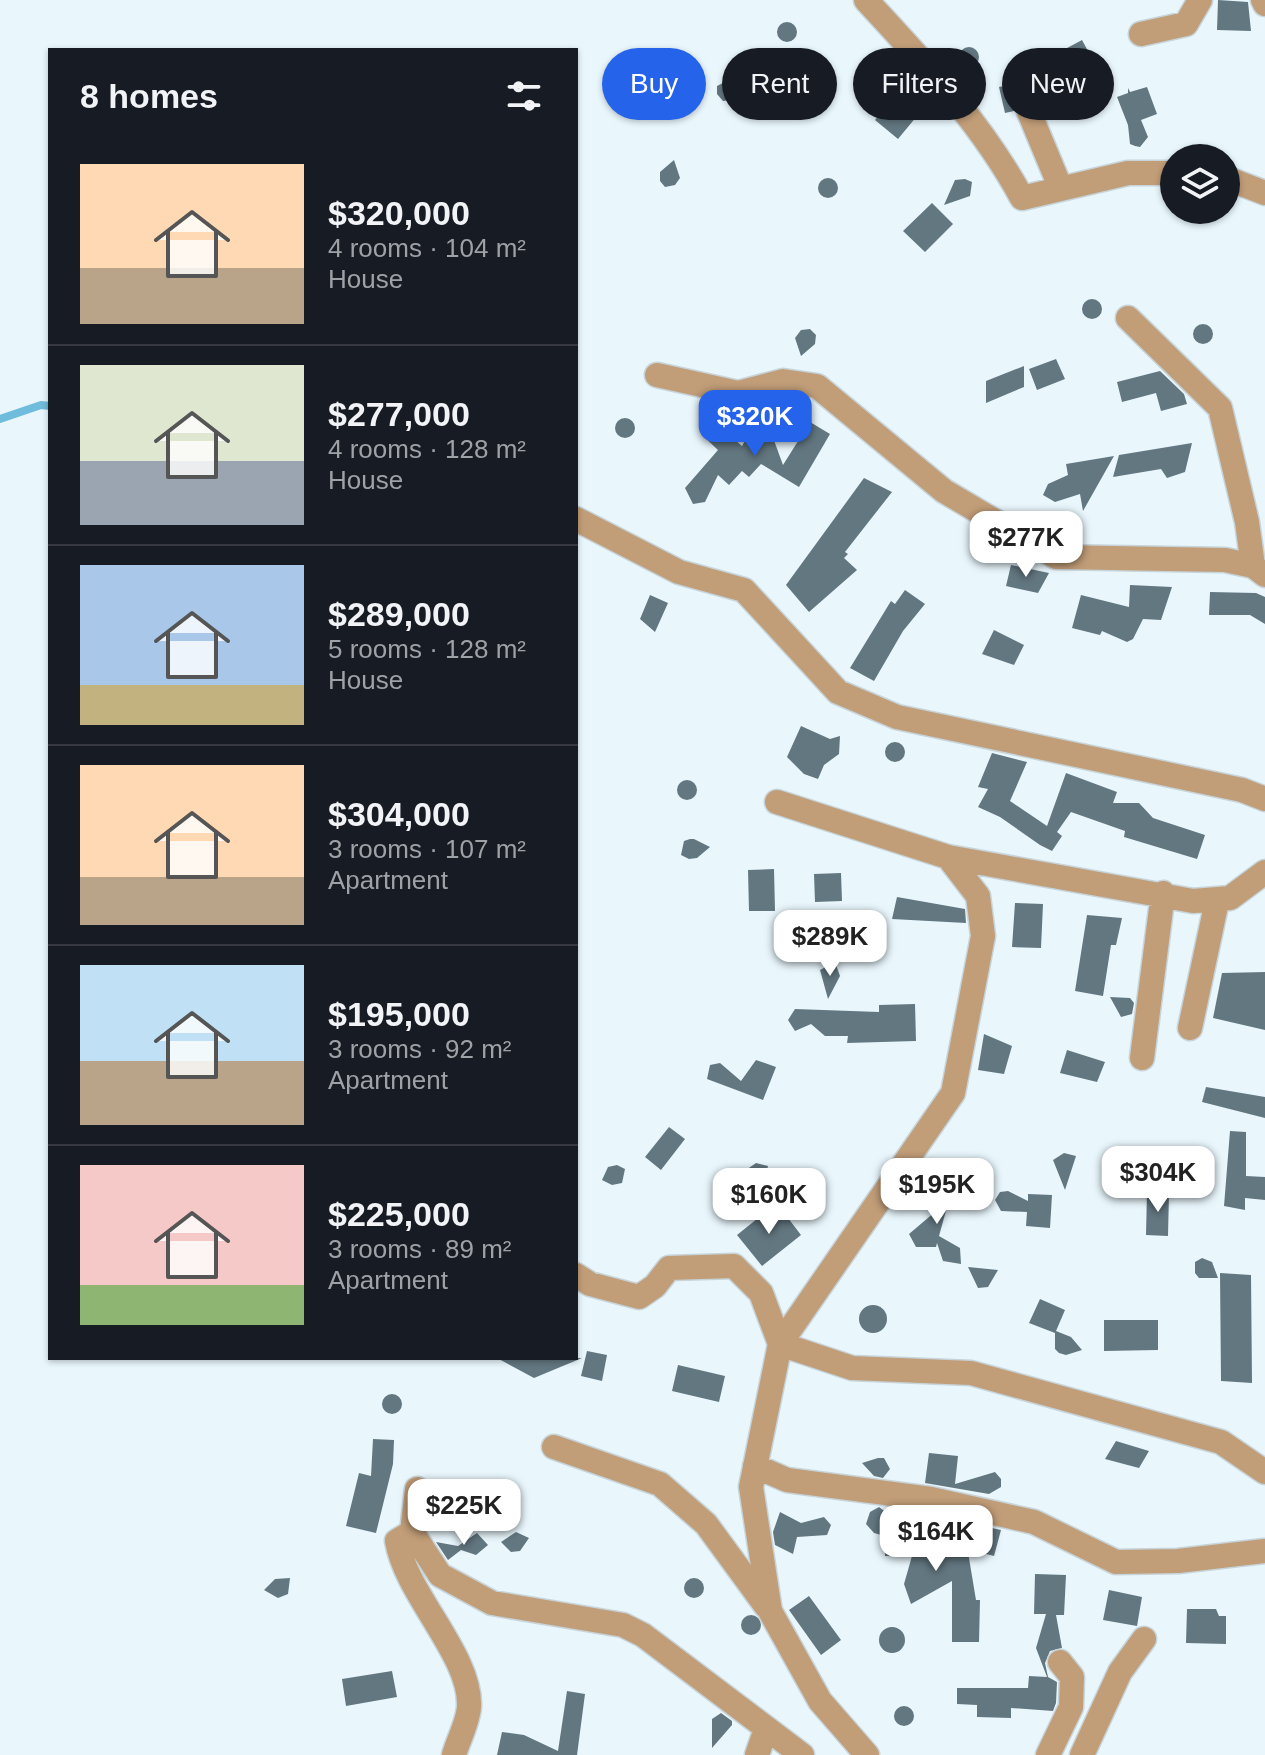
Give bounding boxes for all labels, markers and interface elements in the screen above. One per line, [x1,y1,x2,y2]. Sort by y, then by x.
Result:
chip: Buy [602,48,706,120]
chip: Rent [722,48,837,120]
chip: Filters [853,48,986,120]
chip: New [1002,48,1114,120]
icon: filters [502,74,546,118]
text: 8 homes [80,77,218,115]
map controls [1160,144,1240,224]
button: layers [1160,144,1240,224]
text: $320,000 [328,194,470,232]
icon: home [144,196,240,292]
text: 4 rooms · 104 m² [328,233,526,263]
text: House [328,264,403,294]
pin: $320K [699,390,811,458]
text: $277,000 [328,395,470,433]
icon: home [144,397,240,493]
text: $320K [717,401,793,431]
text: 4 rooms · 128 m² [328,434,526,464]
text: House [328,465,403,495]
pin: $277K [970,511,1082,579]
text: $277K [988,522,1064,552]
text: $289,000 [328,595,470,633]
icon: home [144,597,240,693]
text: 5 rooms · 128 m² [328,634,526,664]
text: House [328,665,403,695]
text: $304,000 [328,795,470,833]
icon: home [144,797,240,893]
text: 3 rooms · 107 m² [328,834,526,864]
text: Apartment [328,865,448,895]
pin: $289K [774,910,886,978]
text: $289K [792,921,868,951]
text: $195,000 [328,995,470,1033]
icon: home [144,997,240,1093]
text: 3 rooms · 92 m² [328,1034,512,1064]
text: Apartment [328,1065,448,1095]
pin: $304K [1102,1146,1214,1214]
text: $304K [1120,1157,1196,1187]
pin: $195K [881,1158,993,1226]
pin: $160K [713,1168,825,1236]
text: $195K [899,1169,975,1199]
text: $160K [731,1179,807,1209]
text: $225,000 [328,1195,470,1233]
icon: home [144,1197,240,1293]
text: 3 rooms · 89 m² [328,1234,512,1264]
text: Apartment [328,1265,448,1295]
pin: $225K [408,1479,520,1547]
text: $225K [426,1490,502,1520]
pin: $164K [880,1505,992,1573]
text: $164K [898,1516,974,1546]

